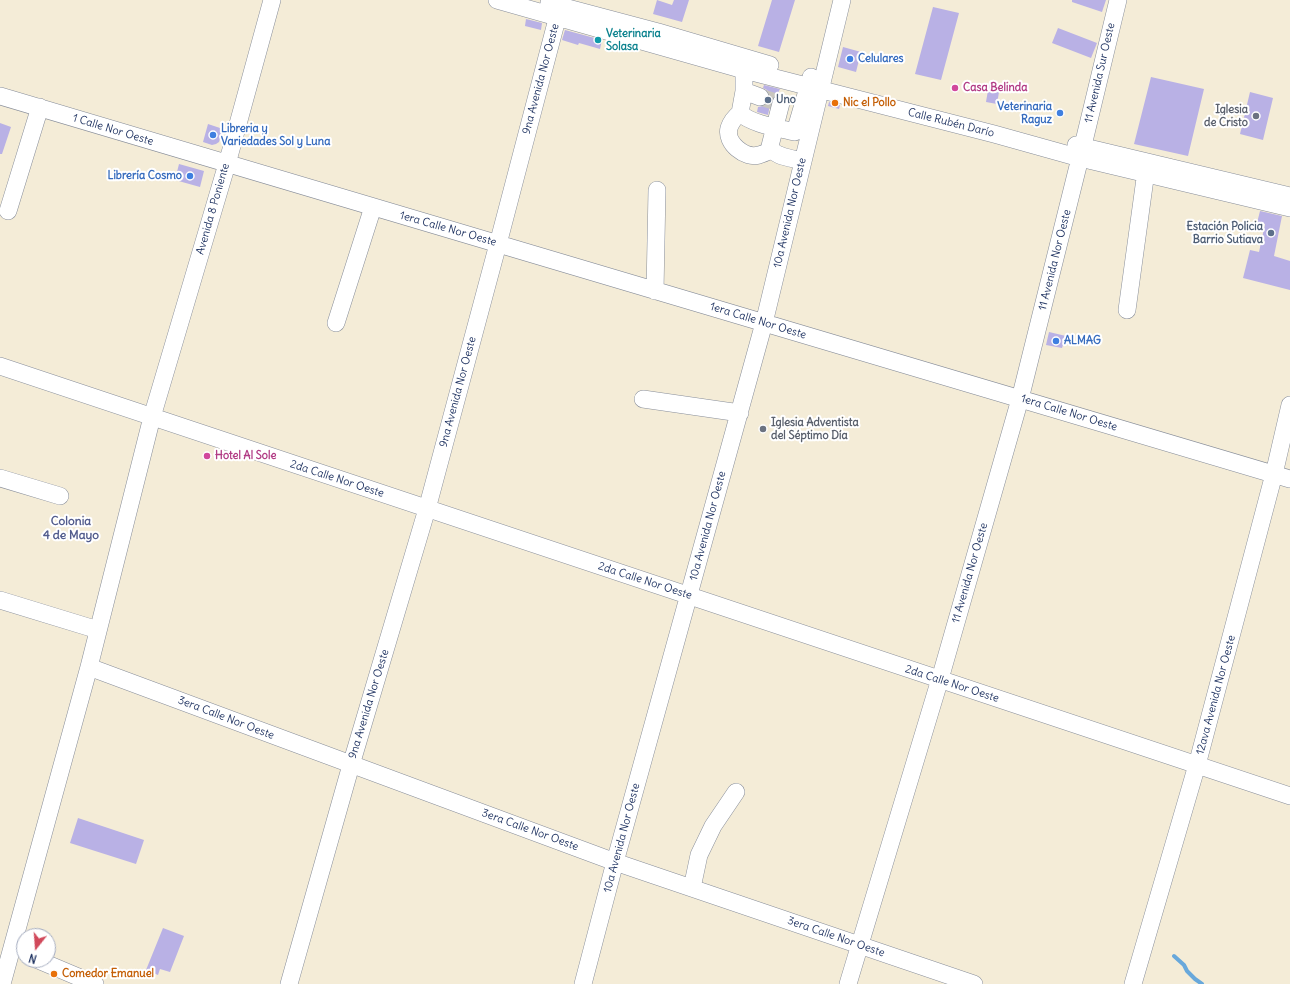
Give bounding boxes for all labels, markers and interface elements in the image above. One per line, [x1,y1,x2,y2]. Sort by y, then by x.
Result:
street label: 9na Avenida Nor Oeste [520,22,562,136]
street label: 11 Avenida Sur Oeste [1082,22,1118,124]
place label: Veterinaria Solasa [606,27,661,53]
marker: Veterinaria Solasa [593,35,603,45]
place label: Celulares [858,52,904,66]
marker: Celulares [845,54,855,64]
place label: Casa Belinda [963,81,1028,95]
marker: Casa Belinda [950,83,960,93]
place label: Uno [776,93,796,107]
marker: Uno [763,95,773,105]
place label: Nic el Pollo [843,96,896,110]
marker: Nic el Pollo [830,98,840,108]
place label: Veterinaria Raguz [997,100,1052,126]
place label: Iglesia de Cristo [1204,103,1248,129]
street label: Calle Rubén Darío [906,106,996,140]
marker: Veterinaria Raguz [1055,108,1065,118]
street label: 1 Calle Nor Oeste [71,111,155,149]
marker: Iglesia de Cristo [1251,111,1261,121]
place label: Libreria y Variedades Sol y Luna [221,122,330,148]
marker: Libreria y Variedades Sol y Luna [208,130,218,140]
street label: 10a Avenida Nor Oeste [771,157,809,269]
street label: Avenida 8 Poniente [194,162,232,256]
place label: Librería Cosmo [107,169,182,183]
marker: Librería Cosmo [185,171,195,181]
street label: 11 Avenida Nor Oeste [1036,208,1074,312]
street label: 1era Calle Nor Oeste [398,209,498,249]
place label: Estación Policia Barrio Sutiava [1187,220,1263,246]
marker: Estación Policia Barrio Sutiava [1266,228,1276,238]
street label: 1era Calle Nor Oeste [708,300,808,342]
place label: ALMAG [1064,334,1101,348]
street label: 9na Avenida Nor Oeste [437,335,479,449]
marker: ALMAG [1051,336,1061,346]
street label: 1era Calle Nor Oeste [1019,392,1119,434]
place label: Iglesia Adventista del Séptimo Día [771,416,859,442]
marker: Iglesia Adventista del Séptimo Día [758,424,768,434]
place label: Hotel Al Sole [215,449,276,463]
marker: Hotel Al Sole [202,451,212,461]
street label: 2da Calle Nor Oeste [288,458,386,500]
street label: 10a Avenida Nor Oeste [687,470,729,582]
district label: Colonia 4 de Mayo [43,515,99,543]
street label: 11 Avenida Nor Oeste [949,521,991,625]
street label: 2da Calle Nor Oeste [596,560,694,602]
street label: 12ava Avenida Nor Oeste [1194,634,1238,756]
street label: 9na Avenida Nor Oeste [346,648,392,760]
street label: 2da Calle Nor Oeste [903,663,1001,705]
street label: 3era Calle Nor Oeste [176,694,276,742]
street label: 10a Avenida Nor Oeste [601,782,643,894]
street label: 3era Calle Nor Oeste [480,806,580,854]
street label: 3era Calle Nor Oeste [786,914,886,960]
north arrow [16,928,56,968]
text: N [27,951,38,966]
place label: Comedor Emanuel [62,967,154,981]
marker: Comedor Emanuel [49,969,59,979]

